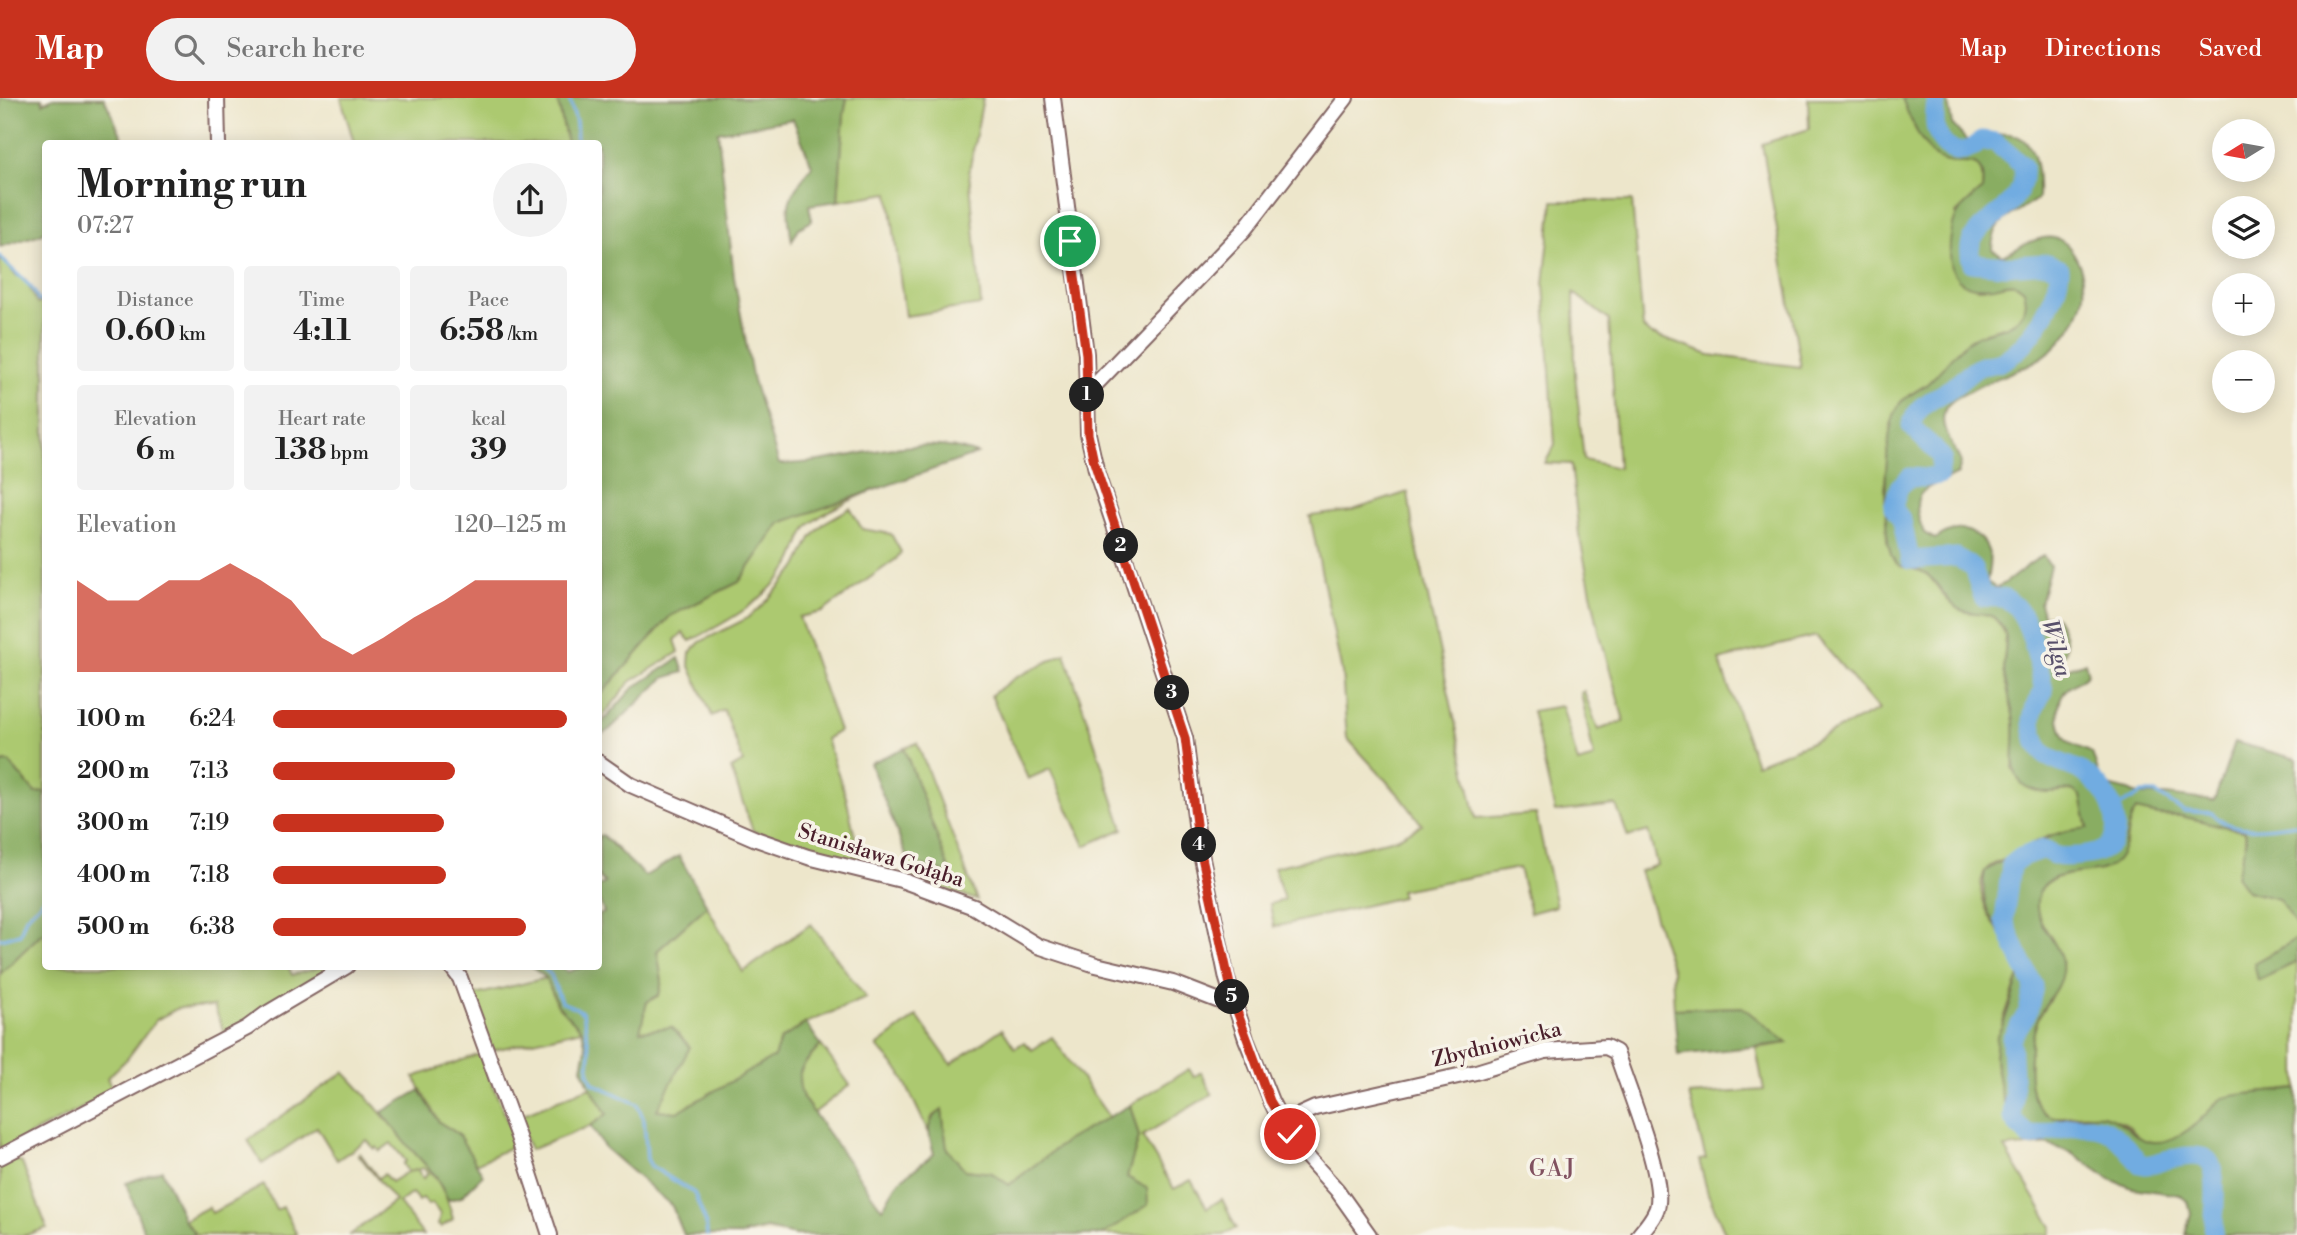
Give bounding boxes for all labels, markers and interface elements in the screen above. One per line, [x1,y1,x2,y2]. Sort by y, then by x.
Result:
search box [146,18,636,81]
text: Map [35,29,104,70]
icon: search [170,30,208,68]
text: Search here [226,33,365,65]
text: Map [1960,34,2007,64]
text: Directions [2045,34,2161,64]
text: Saved [2199,34,2262,64]
north arrow [2212,119,2275,182]
map controls [2212,119,2275,413]
text: Morning run [77,162,307,209]
button: share [493,163,567,237]
button: layers [2212,196,2275,259]
pin [1040,211,1100,271]
text: 07:27 [77,212,134,240]
icon: arrive [1051,222,1089,260]
button: + [2212,273,2275,336]
text: Distance [117,288,194,312]
text: Time [299,288,345,312]
text: Pace [468,288,509,312]
text: 0.60 [105,312,175,350]
text: 4:11 [293,312,351,350]
text: 6:58 [439,312,504,350]
text: km [175,322,206,346]
text: /km [504,322,538,346]
button: − [2212,350,2275,413]
pin: 1 [1070,378,1104,412]
text: 1 [1082,382,1091,406]
text: Elevation [114,407,196,431]
text: Heart rate [278,407,366,431]
text: kcal [471,407,506,431]
text: 6 [136,431,155,469]
text: 138 [275,431,327,469]
text: 39 [470,431,507,469]
text: m [155,441,175,465]
text: bpm [327,441,369,465]
text: Elevation [77,511,177,539]
text: 120–125 m [455,511,567,539]
pin: 2 [1104,528,1138,564]
text: 2 [1115,533,1126,557]
water label: Wilga [2035,616,2077,680]
pin: 3 [1154,676,1190,710]
text: 3 [1166,680,1177,704]
text: 100 m [77,705,145,733]
text: 6:24 [189,705,235,733]
text: 200 m [77,757,149,785]
text: 7:13 [189,757,229,785]
text: 300 m [77,809,149,837]
text: 7:19 [189,809,229,837]
street label: Stanisława Gołąba [795,818,967,894]
pin: 4 [1182,828,1216,862]
text: 4 [1192,832,1205,856]
text: 400 m [77,861,150,889]
text: 7:18 [189,861,230,889]
text: 500 m [77,913,149,941]
text: 6:38 [189,913,235,941]
pin: 5 [1214,979,1250,1014]
text: 5 [1226,984,1237,1008]
street label: Zbydniowicka [1430,1016,1565,1074]
pin [1260,1104,1320,1164]
icon: check [1271,1115,1309,1153]
district label: GAJ [1529,1155,1577,1183]

